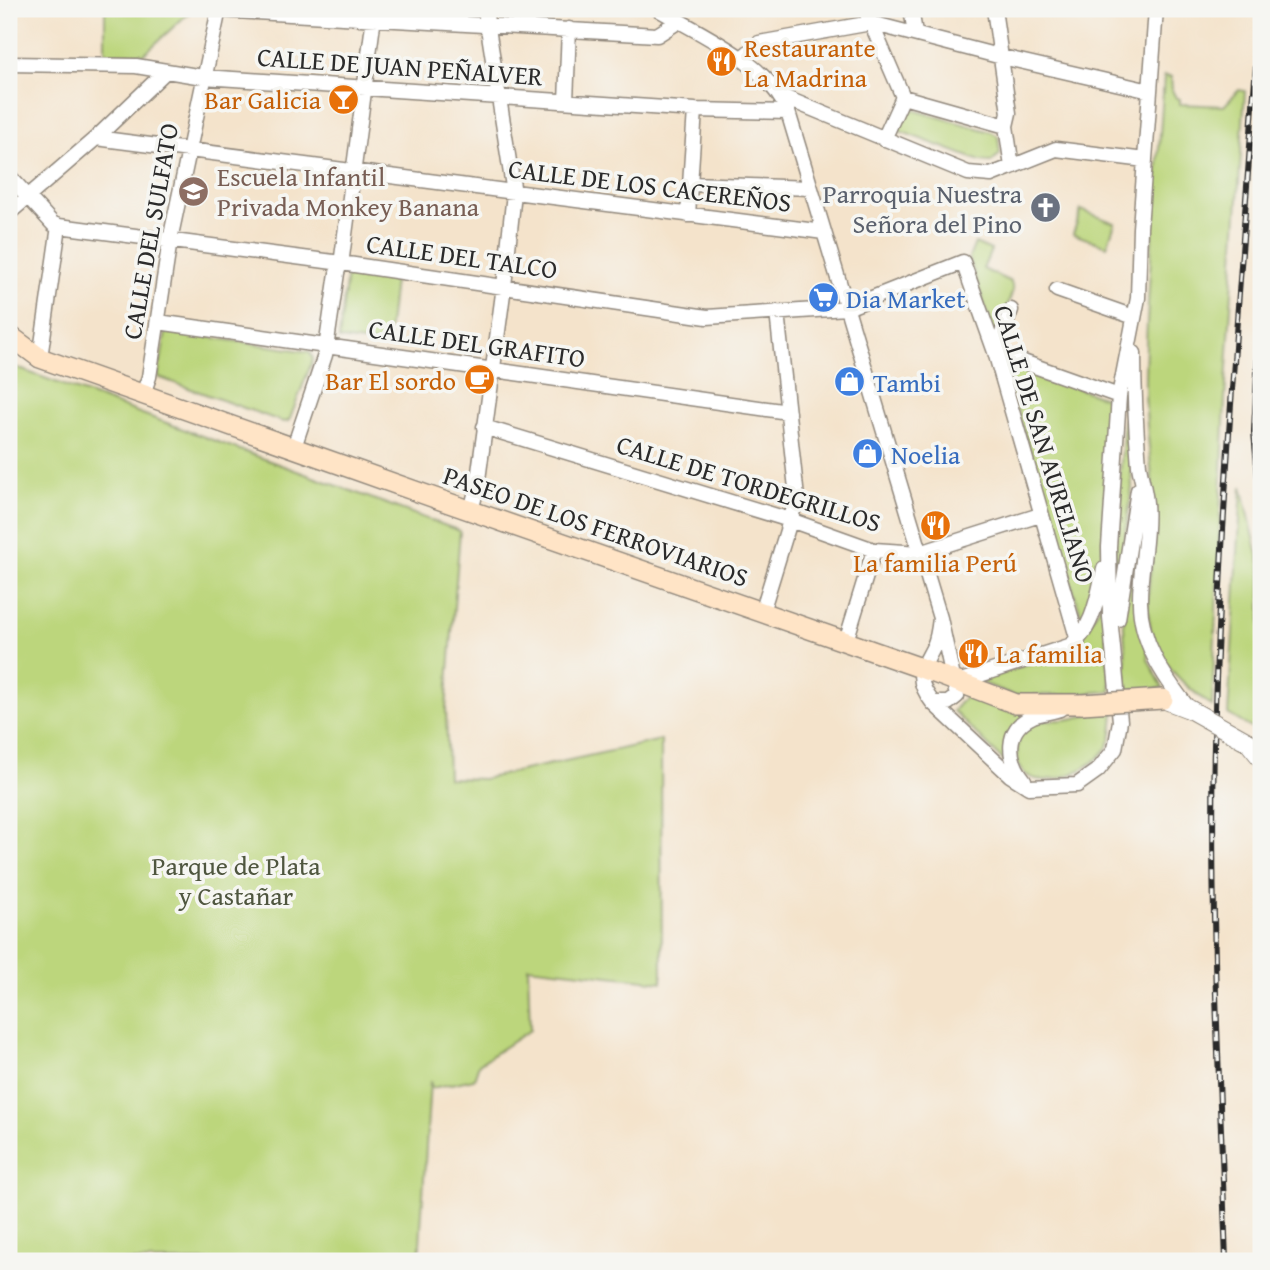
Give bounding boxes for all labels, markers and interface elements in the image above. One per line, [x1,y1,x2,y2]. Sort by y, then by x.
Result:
place label: Restaurante La Madrina [744,28,876,97]
street label: CALLE DE JUAN PEÑALVER [256,37,544,95]
restaurant icon: Restaurante La Madrina [704,45,738,79]
place label: Bar Galicia [204,80,322,119]
bar icon: Bar Galicia [327,82,361,116]
street label: CALLE DEL SULFATO [112,120,188,342]
street label: CALLE DE LOS CACEREÑOS [506,148,794,222]
place label: Escuela Infantil Privada Monkey Banana [217,157,480,226]
school or university icon: Escuela Infantil Privada Monkey Banana [177,174,211,208]
place label: Parroquia Nuestra Señora del Pino [823,174,1023,243]
church icon: Parroquia Nuestra Señora del Pino [1028,191,1062,225]
street label: CALLE DEL TALCO [364,223,560,289]
place label: Dia Market [846,279,966,318]
supermarket icon: Dia Market [806,281,840,315]
street label: CALLE DE SAN AURELIANO [984,300,1106,588]
street label: CALLE DEL GRAFITO [366,309,588,377]
place label: Bar El sordo [325,361,456,400]
cafe icon: Bar El sordo [462,363,496,397]
place label: Tambi [873,363,941,402]
shop icon: Tambi [833,365,867,399]
street label: CALLE DE TORDEGRILLOS [612,424,886,542]
place label: Noelia [891,435,961,474]
shop icon: Noelia [851,437,885,471]
street label: PASEO DE LOS FERROVIARIOS [438,455,754,597]
restaurant icon: La familia Perú [918,509,952,543]
place label: La familia Perú [853,543,1017,582]
place label: La familia [996,634,1103,673]
restaurant icon: La familia [956,636,990,670]
park label: Parque de Plata y Castañar [151,846,321,915]

